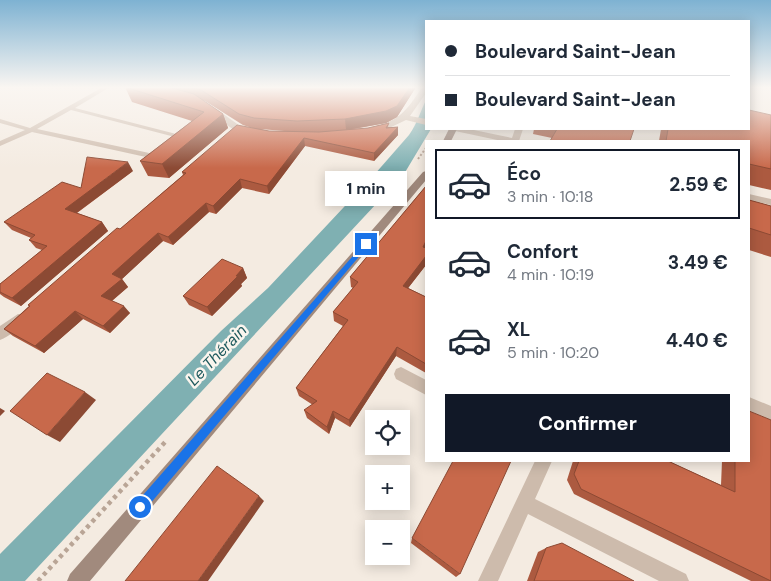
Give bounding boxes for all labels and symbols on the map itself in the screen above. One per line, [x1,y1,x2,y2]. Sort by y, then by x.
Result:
callout: 1 min [325,172,407,206]
route end [355,233,377,255]
water label: Le Thérain [183,320,251,390]
route start [129,496,151,518]

